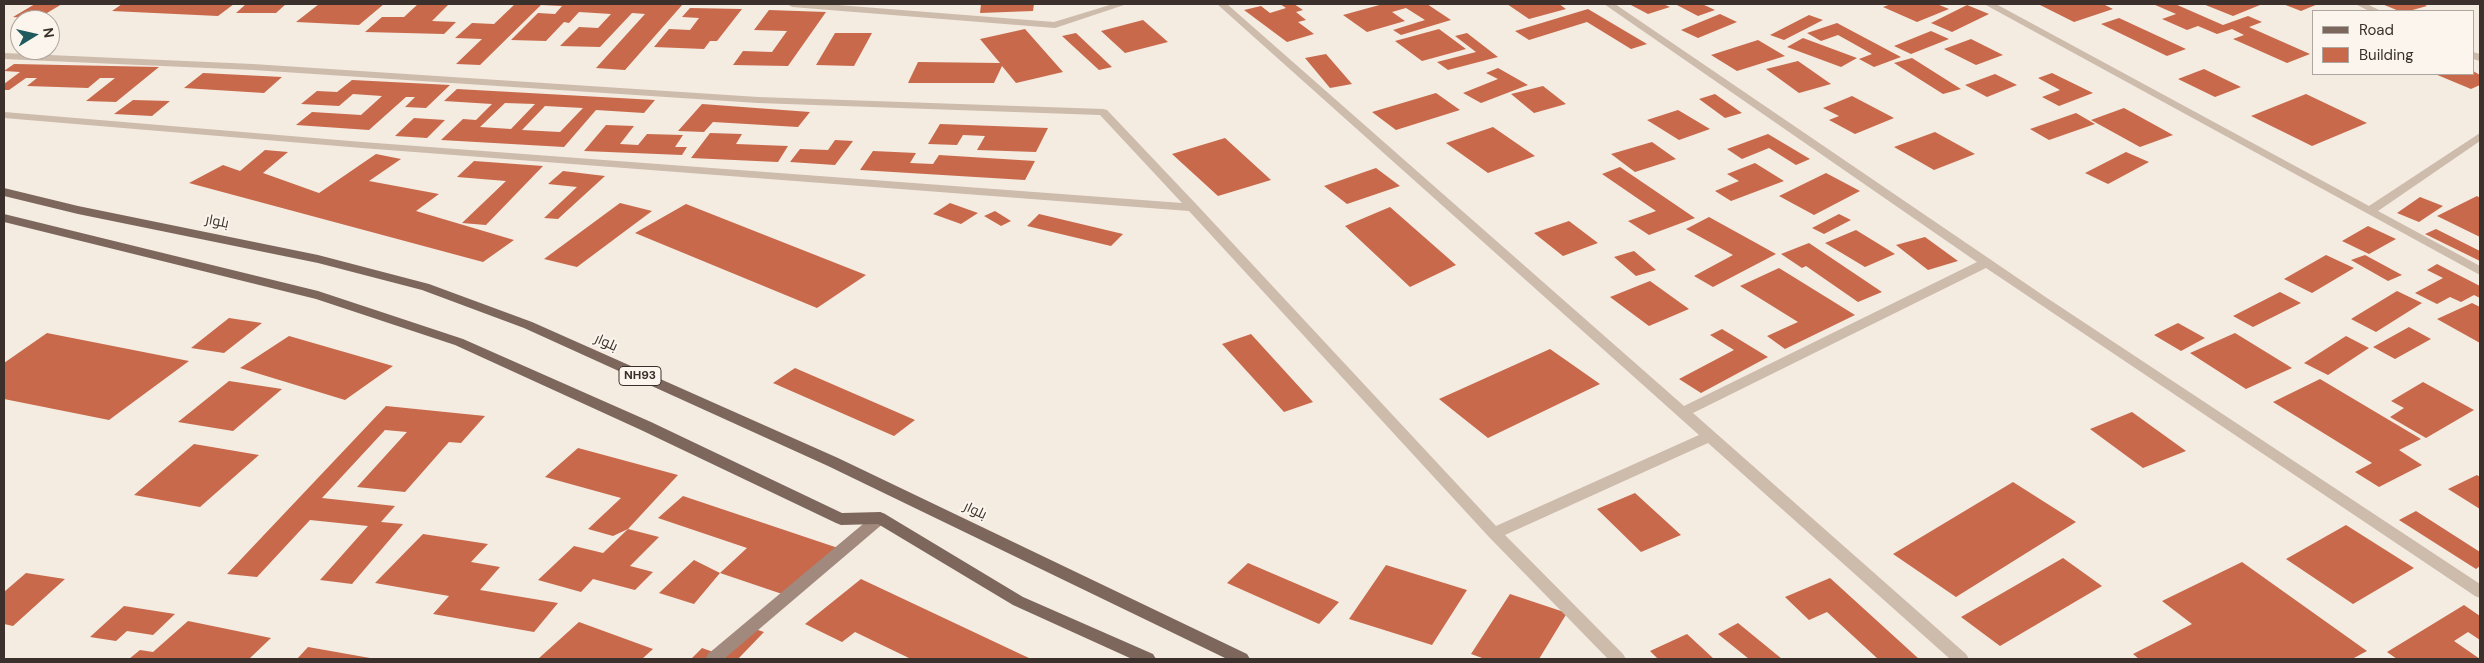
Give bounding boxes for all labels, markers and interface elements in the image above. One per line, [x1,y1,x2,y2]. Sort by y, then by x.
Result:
north arrow [10,10,60,60]
legend [2312,10,2474,75]
text: Road [2359,20,2394,40]
text: N [39,26,59,39]
text: Building [2359,45,2414,65]
street label: بلوار [204,212,230,232]
street label: بلوار [592,331,620,355]
road number: NH93 [619,366,661,386]
street label: بلوار [961,498,989,524]

